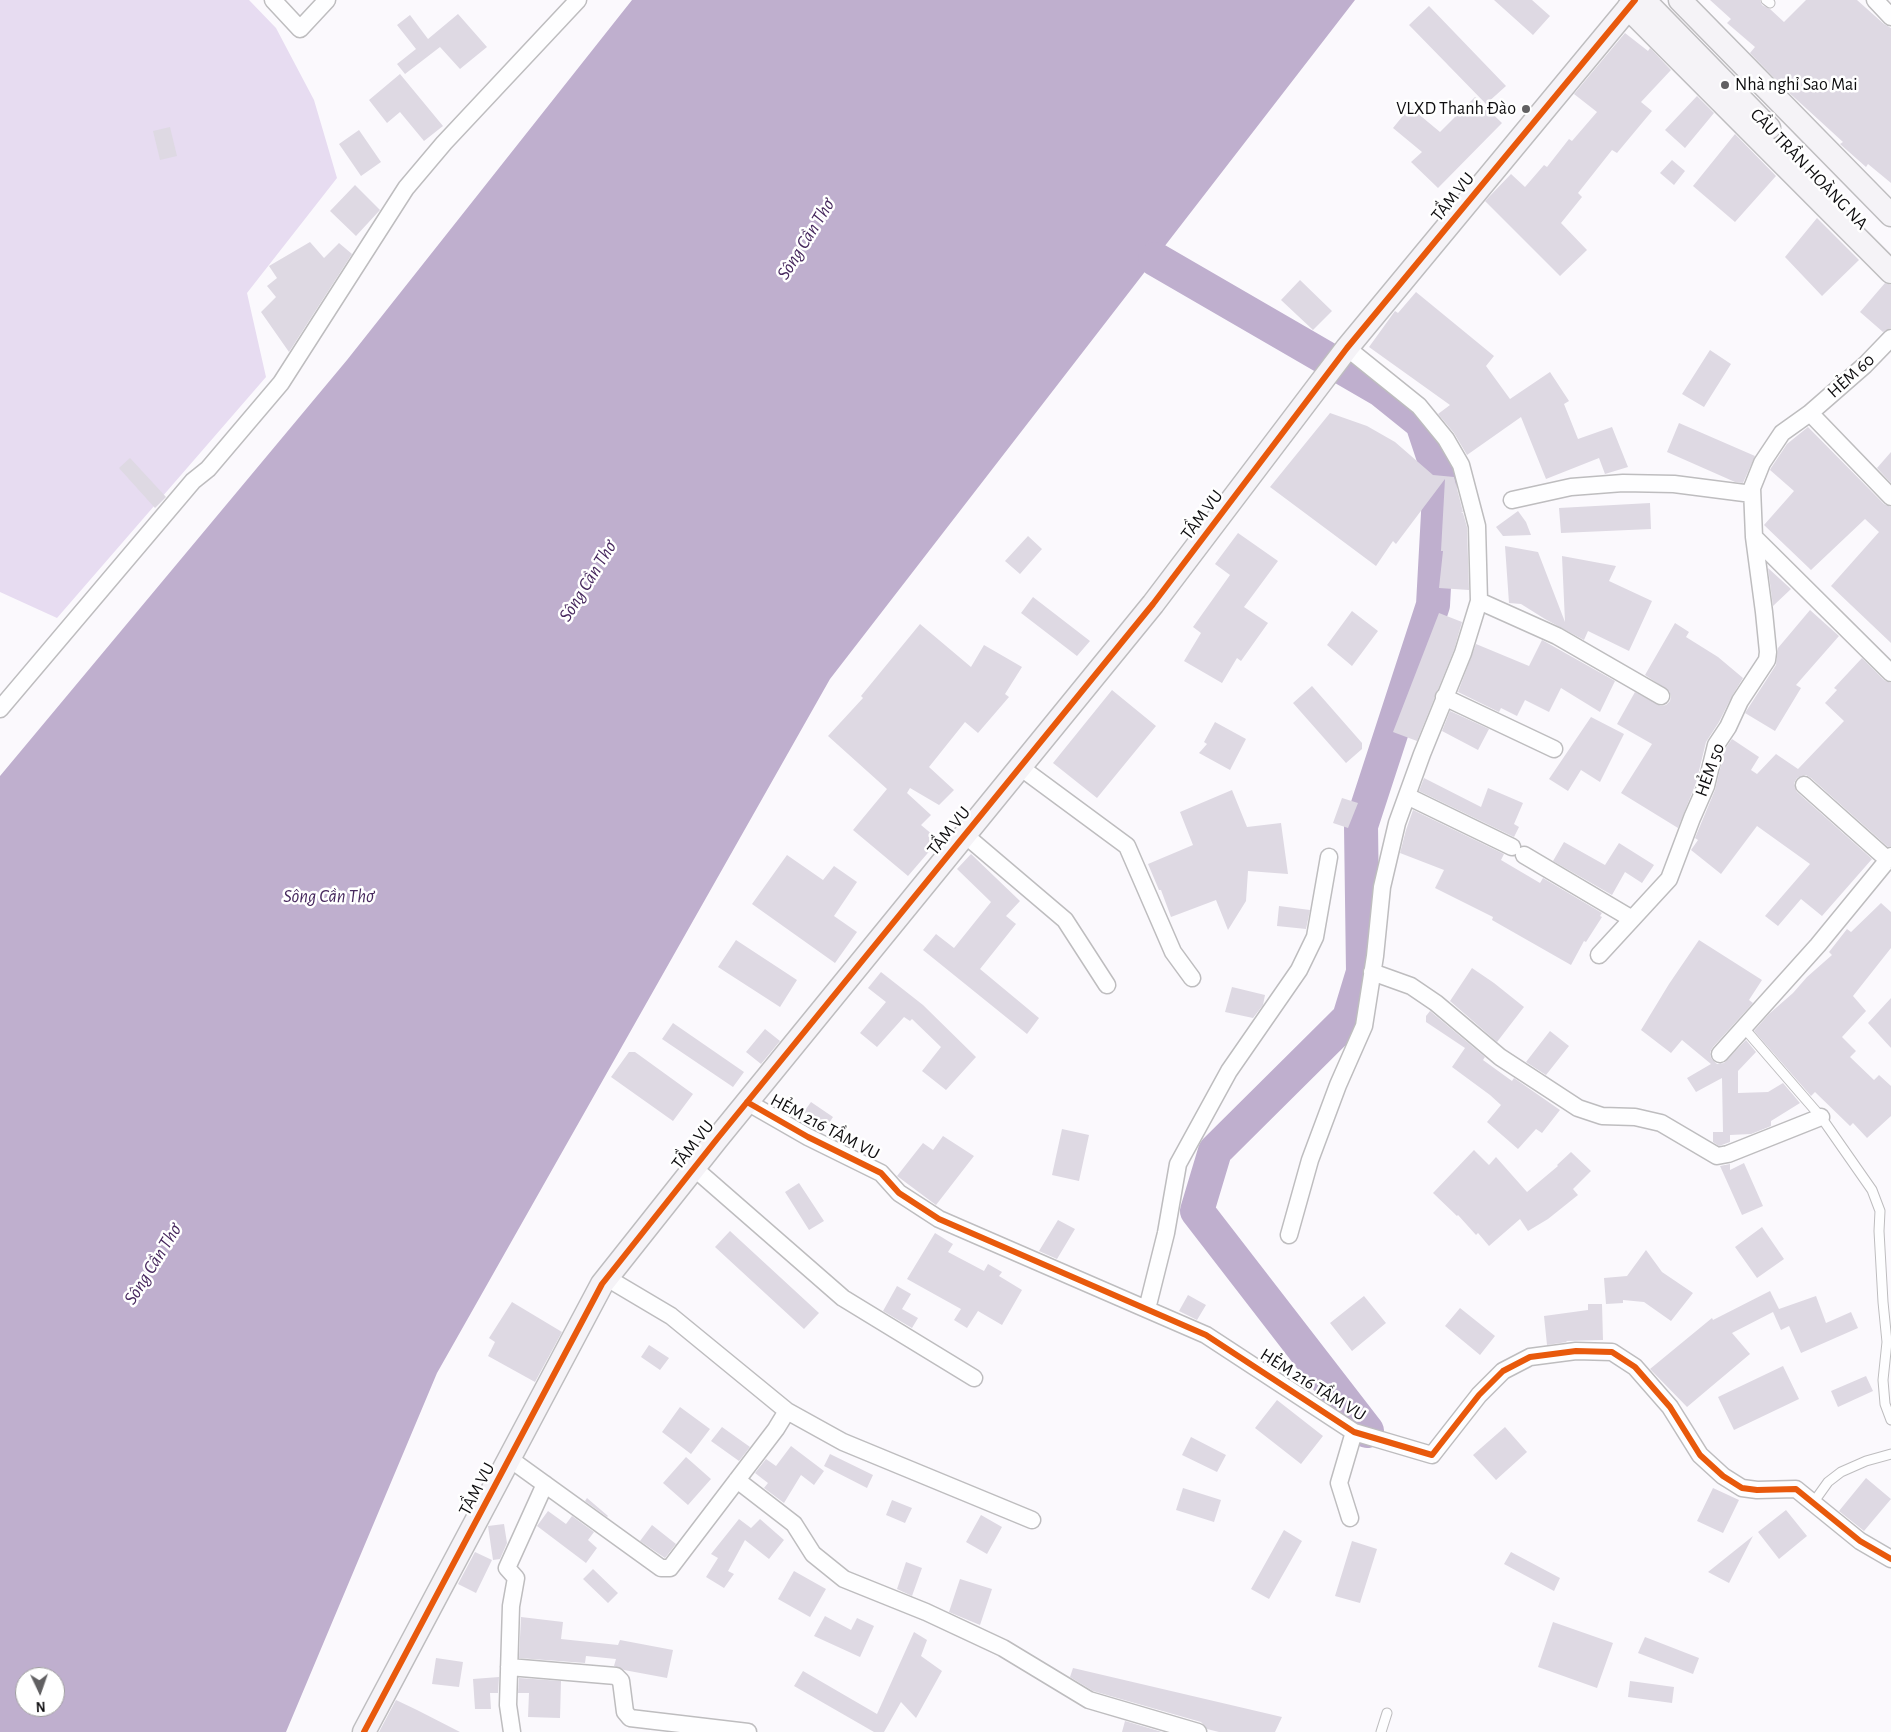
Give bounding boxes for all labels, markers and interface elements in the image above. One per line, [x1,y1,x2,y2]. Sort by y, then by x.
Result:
place label: Nhà nghỉ Sao Mai [1735,74,1858,96]
marker: Nhà nghỉ Sao Mai [1719,79,1731,91]
place label: VLXD Thanh Đào [1396,98,1516,120]
marker: VLXD Thanh Đào [1520,103,1532,115]
street label: CẦU TRẦN HOÀNG NA [1746,104,1872,234]
street label: TẦM VU [1427,168,1479,226]
water label: Sông Cần Thơ [772,194,840,284]
street label: HẺM 60 [1823,349,1879,403]
street label: TẦM VU [1176,486,1228,544]
water label: Sông Cần Thơ [554,536,622,626]
street label: HẺM 50 [1690,740,1730,800]
street label: TẦM VU [923,802,975,860]
water label: Sông Cần Thơ [283,885,375,907]
street label: HẺM 216 TẦM VU [767,1089,883,1165]
street label: TẦM VU [667,1116,719,1174]
water label: Sông Cần Thơ [119,1219,187,1309]
street label: HẺM 216 TẦM VU [1256,1344,1370,1426]
street label: TẦM VU [454,1459,500,1519]
north arrow [15,1667,65,1717]
text: N [36,1699,46,1713]

